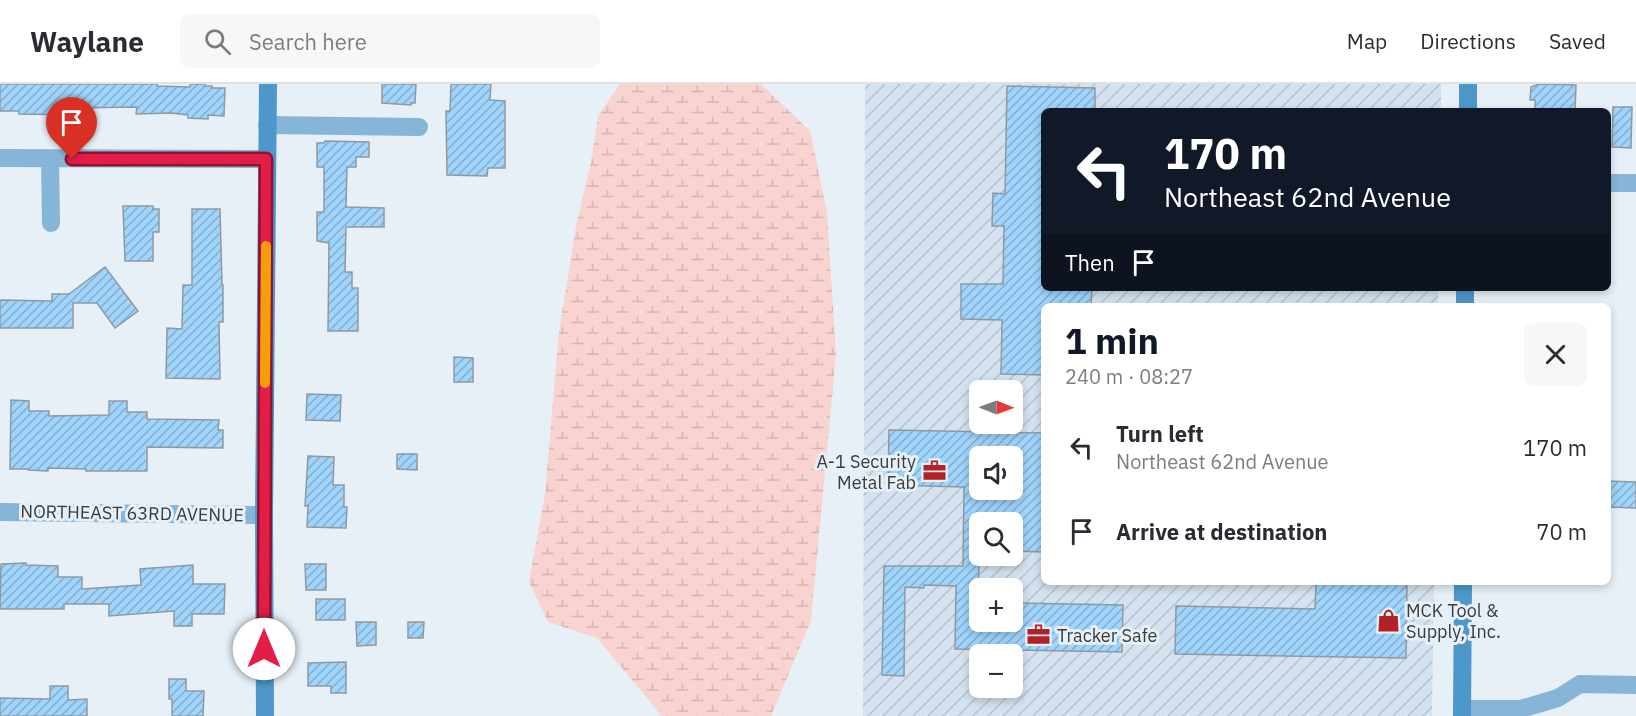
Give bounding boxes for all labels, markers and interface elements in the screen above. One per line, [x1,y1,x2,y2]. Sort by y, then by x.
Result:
search box [180,14,600,68]
text: Waylane [30,23,144,60]
icon: search [201,25,234,58]
text: Search here [249,27,367,56]
text: Map [1347,27,1387,55]
text: Directions [1420,27,1516,55]
text: Saved [1549,27,1606,55]
pin [46,97,97,159]
icon: arrive [55,106,88,139]
text: 170 m [1164,126,1287,181]
icon: left [1065,132,1143,210]
text: Northeast 62nd Avenue [1164,179,1451,214]
icon: arrive [1127,246,1160,279]
text: Then [1065,248,1115,277]
text: 1 min [1065,317,1159,364]
button: close [1524,323,1587,386]
text: 240 m · 08:27 [1065,363,1193,390]
north arrow [969,380,1023,434]
map controls [969,380,1023,698]
text: Turn left [1116,419,1204,448]
icon: left [1065,431,1098,464]
text: 170 m [1523,433,1587,462]
button: sound [969,446,1023,500]
text: Northeast 62nd Avenue [1116,448,1329,475]
place label: A-1 Security Metal Fab [817,450,916,494]
office icon: A-1 Security Metal Fab [921,458,947,484]
street label: NORTHEAST 63RD AVENUE [20,500,244,526]
button: search [969,512,1023,566]
icon: arrive [1065,515,1098,548]
text: Arrive at destination [1116,517,1327,546]
text: 70 m [1536,517,1587,546]
button: + [969,578,1023,632]
place label: MCK Tool & Supply, Inc. [1406,599,1501,643]
shop icon: MCK Tool & Supply, Inc. [1375,607,1401,633]
position arrow [232,617,296,681]
office icon: Tracker Safe [1026,622,1052,648]
place label: Tracker Safe [1057,624,1157,647]
button: − [969,644,1023,698]

